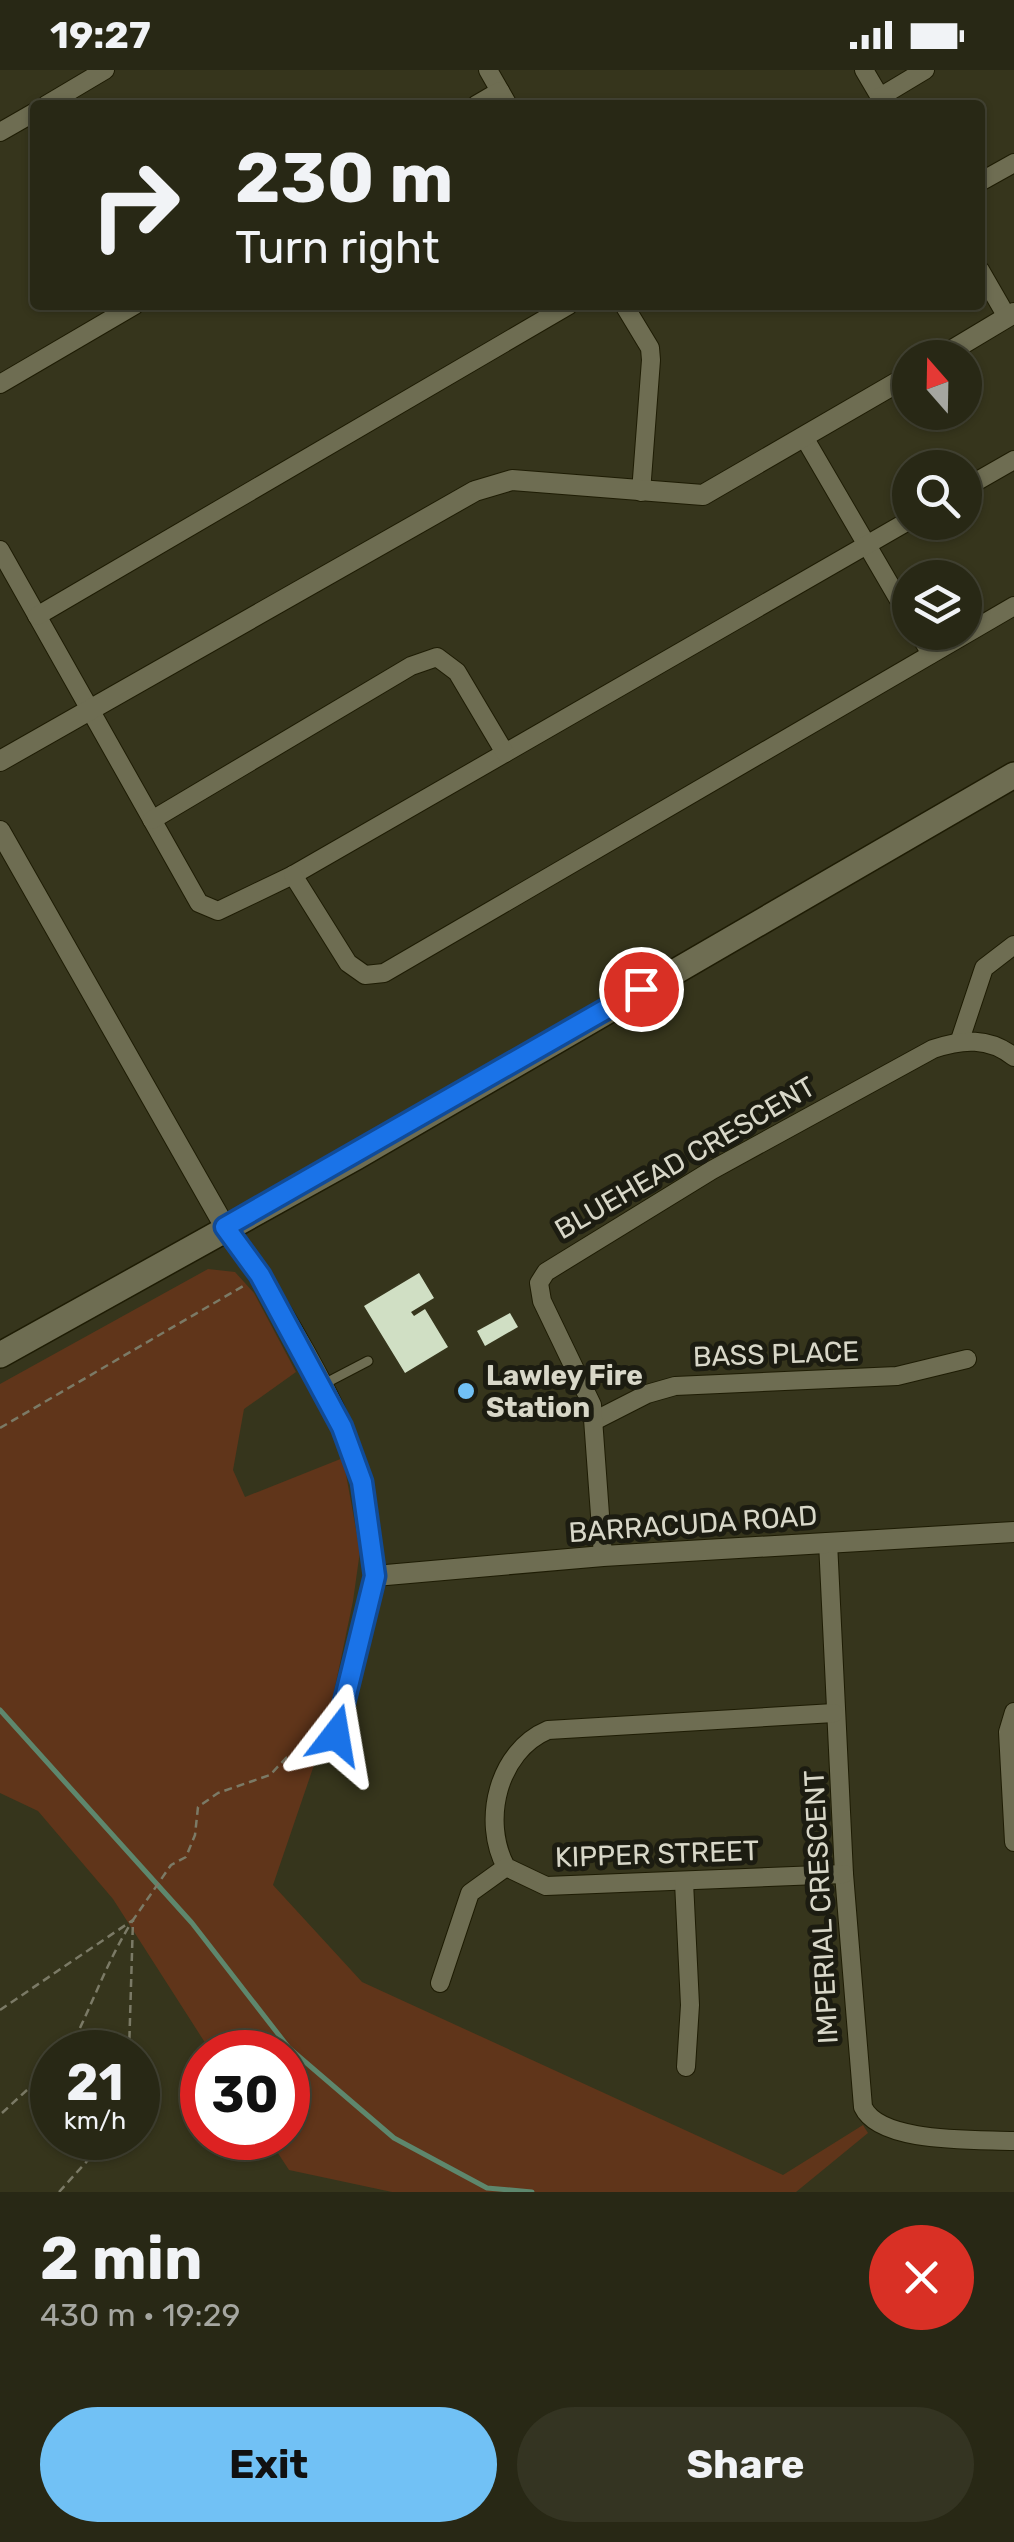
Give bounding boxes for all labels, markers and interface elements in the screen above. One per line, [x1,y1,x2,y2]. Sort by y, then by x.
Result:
text: 19:27 [50,12,151,58]
text: 230 m [235,137,453,220]
icon: right [70,140,200,270]
text: Turn right [235,221,439,274]
north arrow [892,340,982,430]
map controls [892,340,982,650]
button: search [892,450,982,540]
button: layers [892,560,982,650]
pin [599,947,684,1032]
icon: arrive [614,962,669,1017]
street label: BLUEHEAD CRESCENT [549,1070,821,1246]
street label: BASS PLACE [692,1335,860,1373]
place label: Lawley Fire Station [486,1359,643,1424]
marker: Lawley Fire Station [455,1380,477,1402]
street label: BARRACUDA ROAD [567,1499,819,1549]
position arrow [284,1683,388,1787]
street label: IMPERIAL CRESCENT [797,1769,845,2045]
street label: KIPPER STREET [554,1834,760,1874]
speed limit sign: 30 [180,2030,310,2160]
text: 21 [66,2053,124,2113]
text: km/h [64,2106,126,2135]
text: 2 min [40,2223,202,2294]
button: close [869,2225,974,2330]
text: 430 m · 19:29 [40,2296,241,2334]
button: Exit [40,2407,497,2522]
button: Share [517,2407,974,2522]

